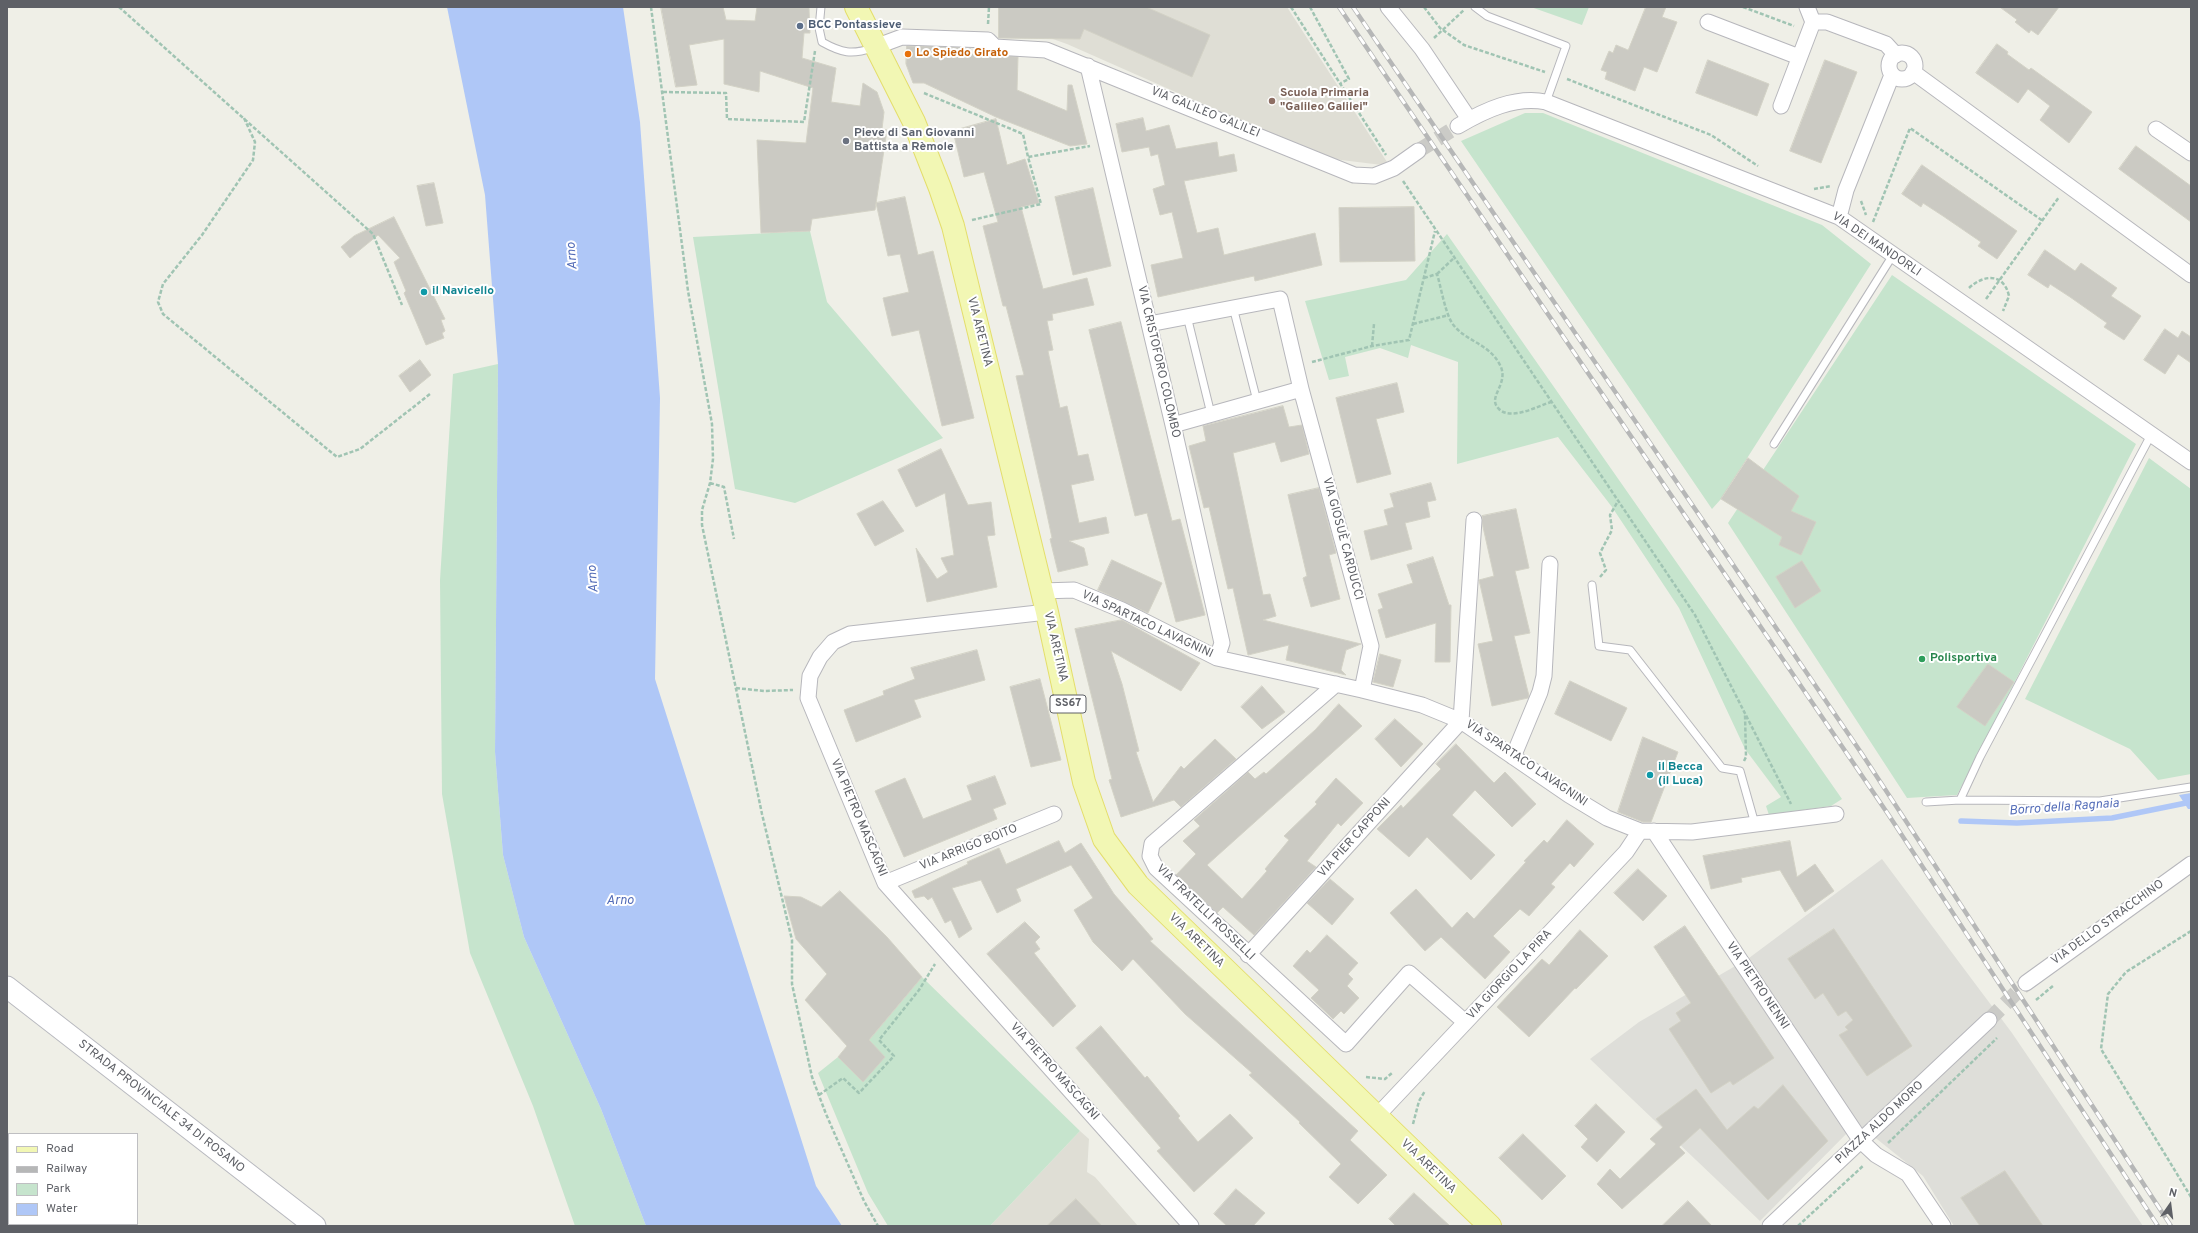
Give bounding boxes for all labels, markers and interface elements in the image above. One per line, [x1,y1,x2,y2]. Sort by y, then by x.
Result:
place label: BCC Pontassieve [808,19,902,33]
marker: BCC Pontassieve [795,21,805,31]
place label: Lo Spiedo Girato [916,47,1008,61]
marker: Lo Spiedo Girato [903,49,913,59]
street label: VIA GALILEO GALILEI [1148,85,1262,141]
place label: Scuola Primaria "Galileo Galilei" [1280,87,1369,115]
marker: Scuola Primaria "Galileo Galilei" [1267,96,1277,106]
place label: Pieve di San Giovanni Battista a Rèmole [854,127,974,155]
marker: Pieve di San Giovanni Battista a Rèmole [841,136,851,146]
street label: VIA DEI MANDORLI [1829,210,1923,280]
water label: Arno [564,242,582,270]
street label: VIA CRISTOFORO COLOMBO [1133,284,1183,440]
place label: il Navicello [432,285,494,299]
marker: il Navicello [419,287,429,297]
street label: VIA ARETINA [963,295,995,369]
street label: VIA GIOSUÈ CARDUCCI [1319,476,1365,602]
water label: Arno [585,565,603,593]
street label: VIA SPARTACO LAVAGNINI [1079,588,1215,662]
street label: VIA ARETINA [1040,610,1070,684]
place label: Polisportiva [1930,652,1997,666]
marker: Polisportiva [1917,654,1927,664]
road number: SS67 [1050,695,1086,713]
street label: VIA SPARTACO LAVAGNINI [1462,718,1590,810]
street label: VIA PIETRO MASCAGNI [827,757,889,879]
place label: il Becca (il Luca) [1658,761,1703,789]
marker: il Becca (il Luca) [1645,770,1655,780]
street label: VIA PIER CAPPONI [1316,795,1394,881]
water label: Borro della Ragnaia [2009,796,2119,820]
street label: VIA ARRIGO BOITO [918,822,1020,874]
street label: VIA FRATELLI ROSSELLI [1153,862,1257,964]
street label: VIA DELLO STRACCHINO [2049,877,2167,969]
water label: Arno [606,893,634,909]
street label: VIA ARETINA [1165,911,1227,971]
street label: VIA GIORGIO LA PIRA [1465,927,1555,1023]
street label: VIA PIETRO NENNI [1722,940,1792,1032]
street label: VIA PIETRO MASCAGNI [1006,1020,1102,1124]
street label: STRADA PROVINCIALE 34 DI ROSANO [75,1037,247,1177]
street label: PIAZZA ALDO MORO [1833,1079,1927,1167]
legend [8,1133,138,1225]
street label: VIA ARETINA [1397,1137,1459,1197]
text: Road [46,1141,74,1157]
text: Railway [46,1161,87,1177]
text: Park [46,1181,71,1197]
north arrow [2150,1185,2190,1225]
text: N [2167,1186,2178,1201]
text: Water [46,1201,78,1217]

